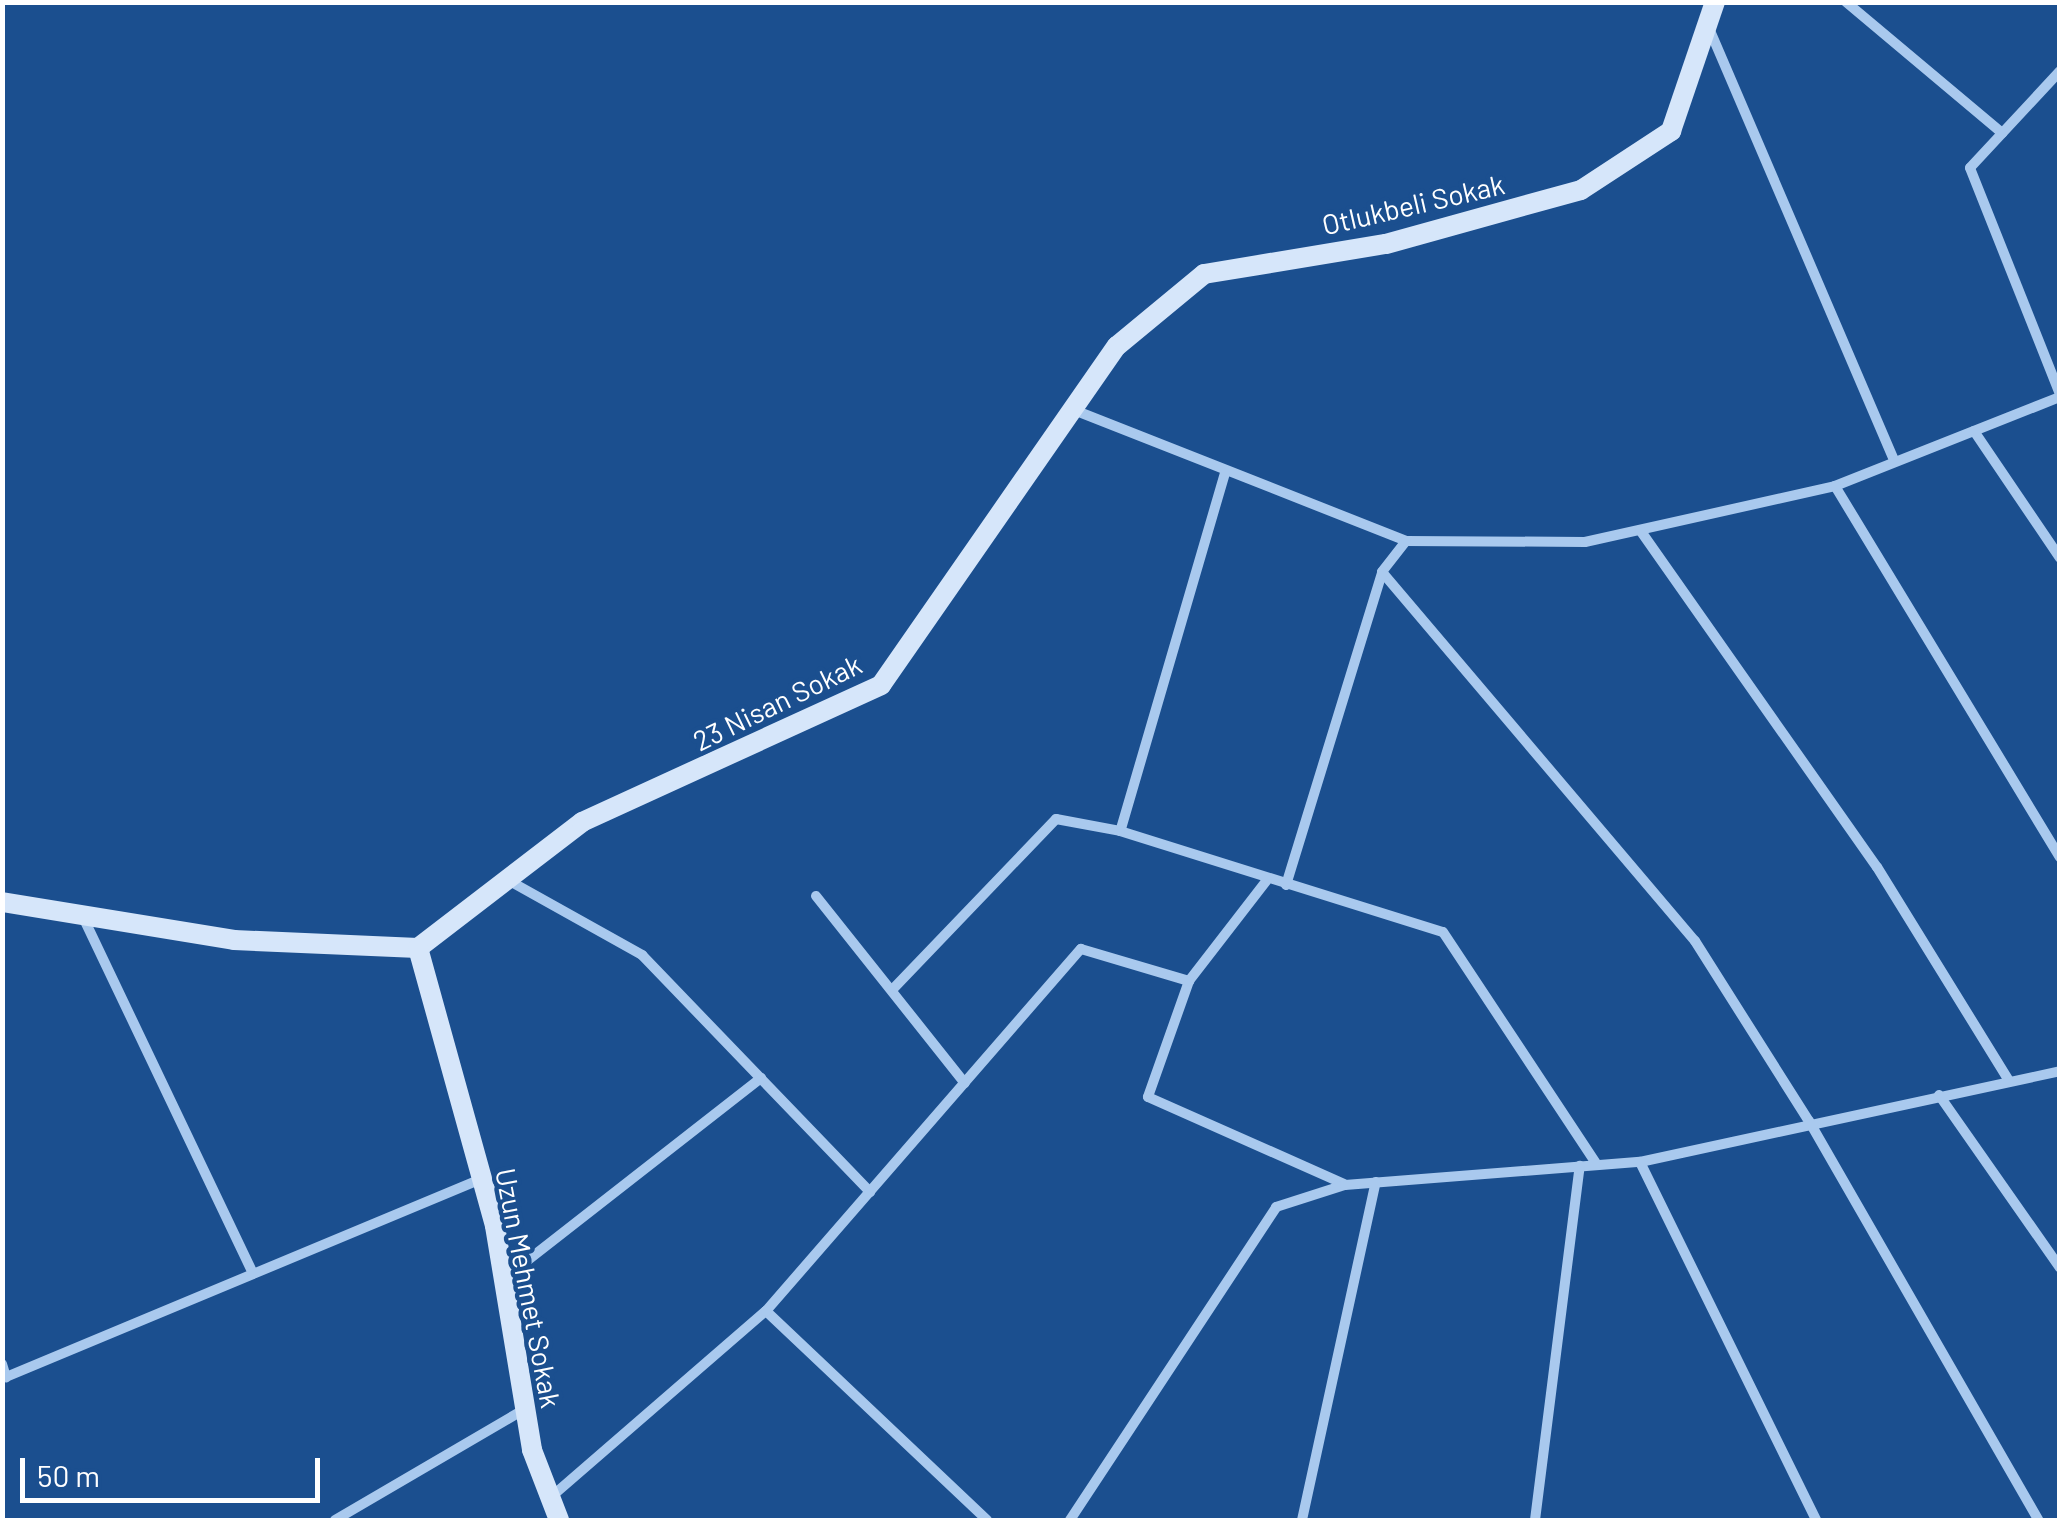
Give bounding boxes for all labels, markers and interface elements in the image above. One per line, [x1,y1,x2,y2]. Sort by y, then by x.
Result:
street label: Otlukbeli Sokak [1319,167,1507,241]
street label: 23 Nisan Sokak [687,647,867,757]
street label: Uzun Mehmet Sokak [489,1165,569,1411]
scale bar [25,1438,325,1500]
text: 50 m [37,1457,100,1493]

